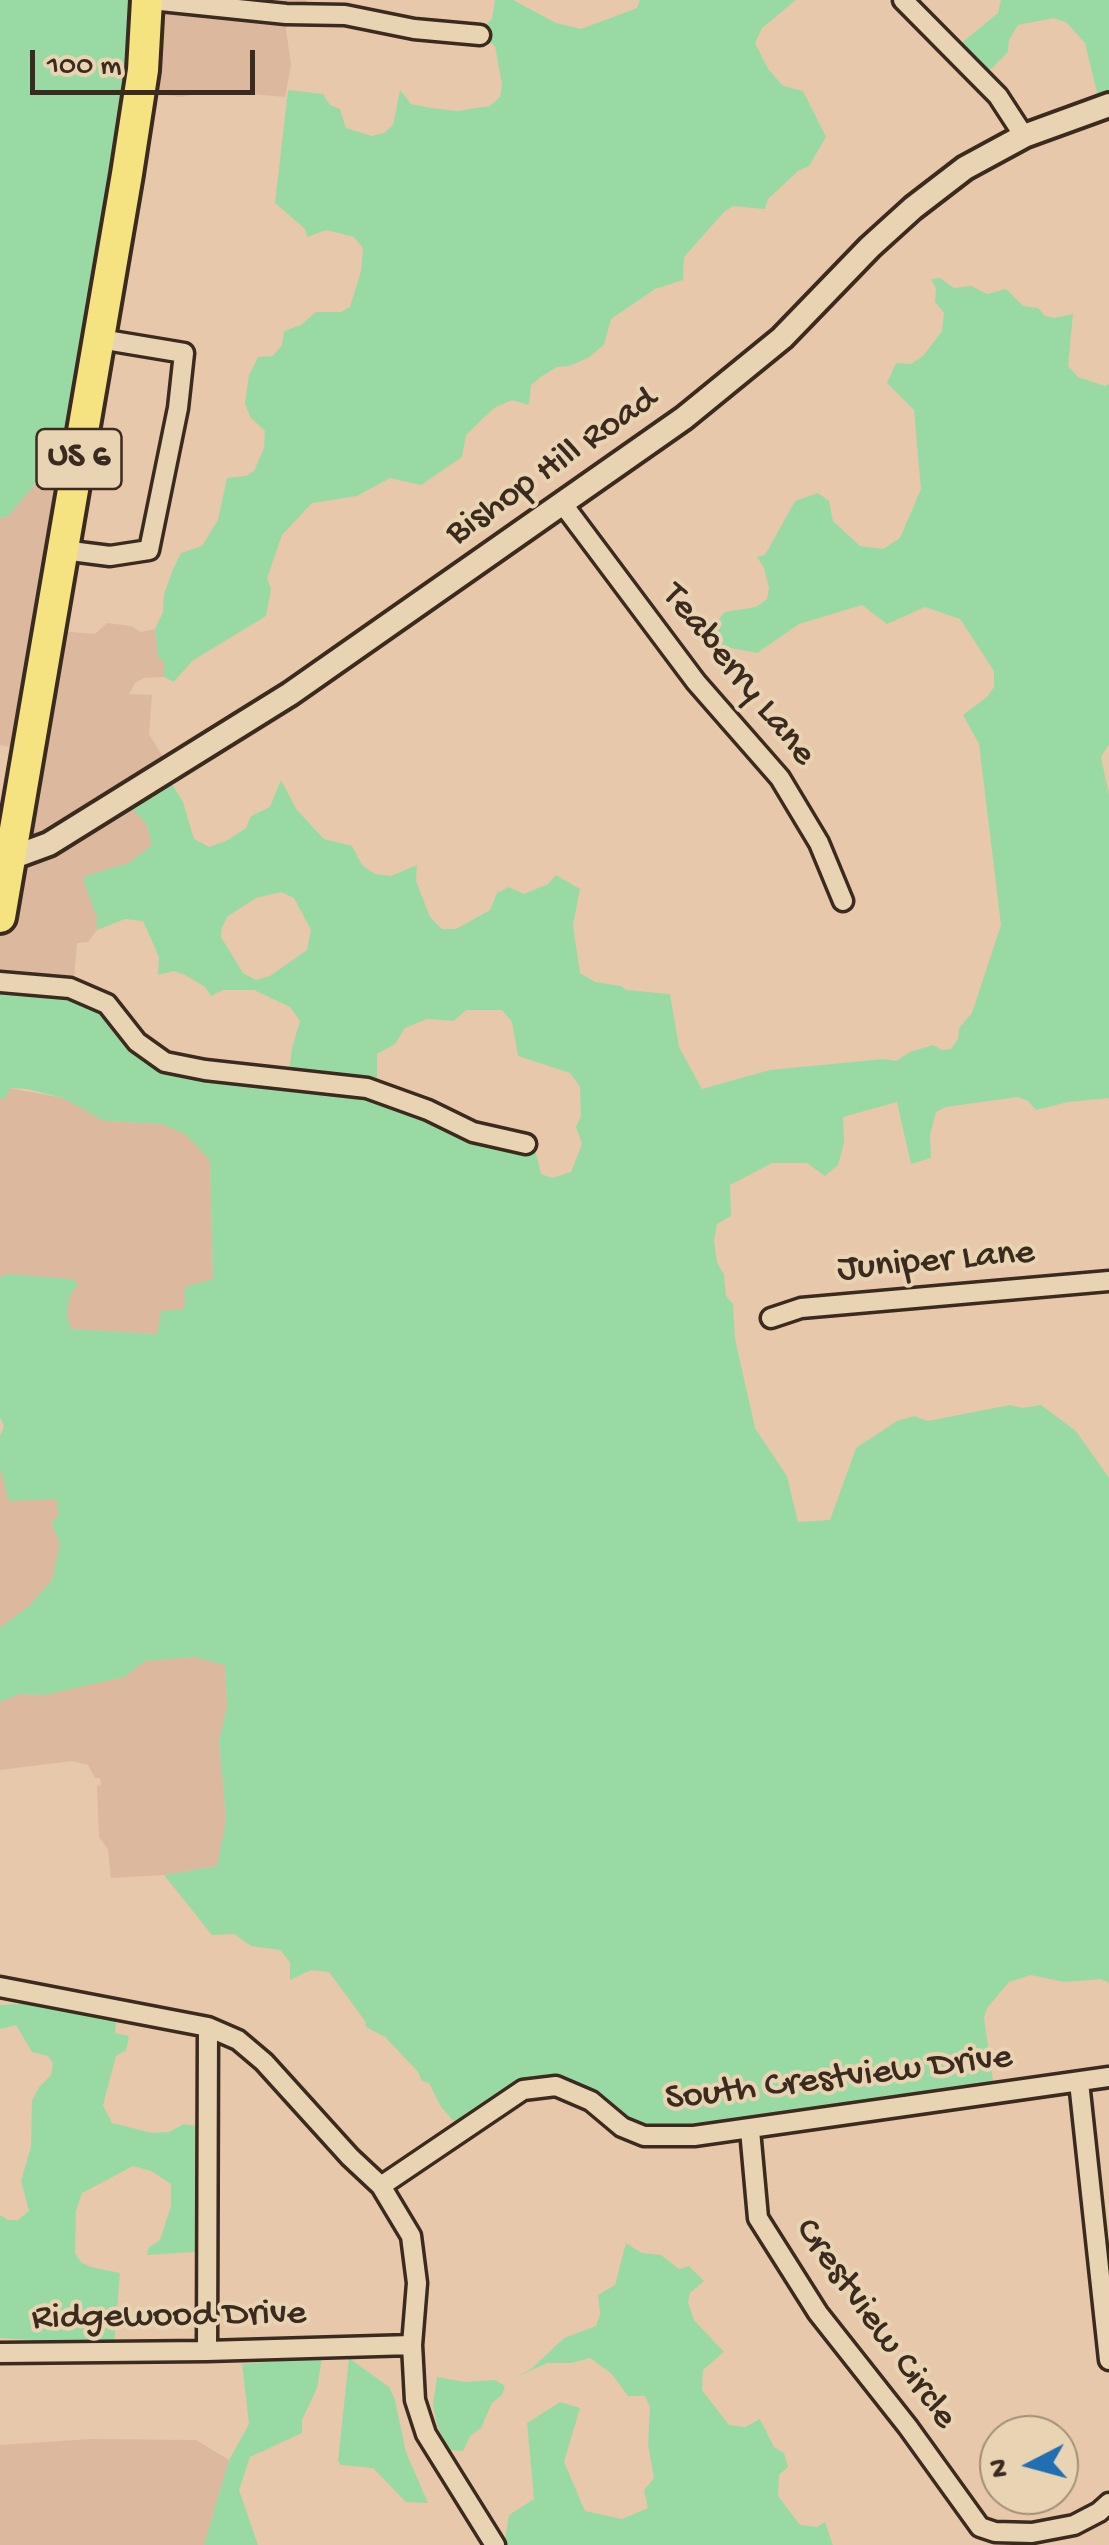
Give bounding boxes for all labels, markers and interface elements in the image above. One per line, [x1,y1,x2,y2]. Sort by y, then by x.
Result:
scale bar [35,30,260,92]
text: 100 m [47,50,122,85]
street label: Bishop Hill Road [438,378,668,558]
road number: US 6 [36,429,122,489]
street label: Teaberry Lane [649,575,825,777]
street label: Juniper Lane [836,1232,1036,1294]
street label: South Crestview Drive [663,2036,1015,2124]
street label: Crestview Circle [782,2211,966,2439]
street label: Ridgewood Drive [31,2293,307,2343]
north arrow [979,2415,1079,2515]
text: N [983,2457,1018,2479]

